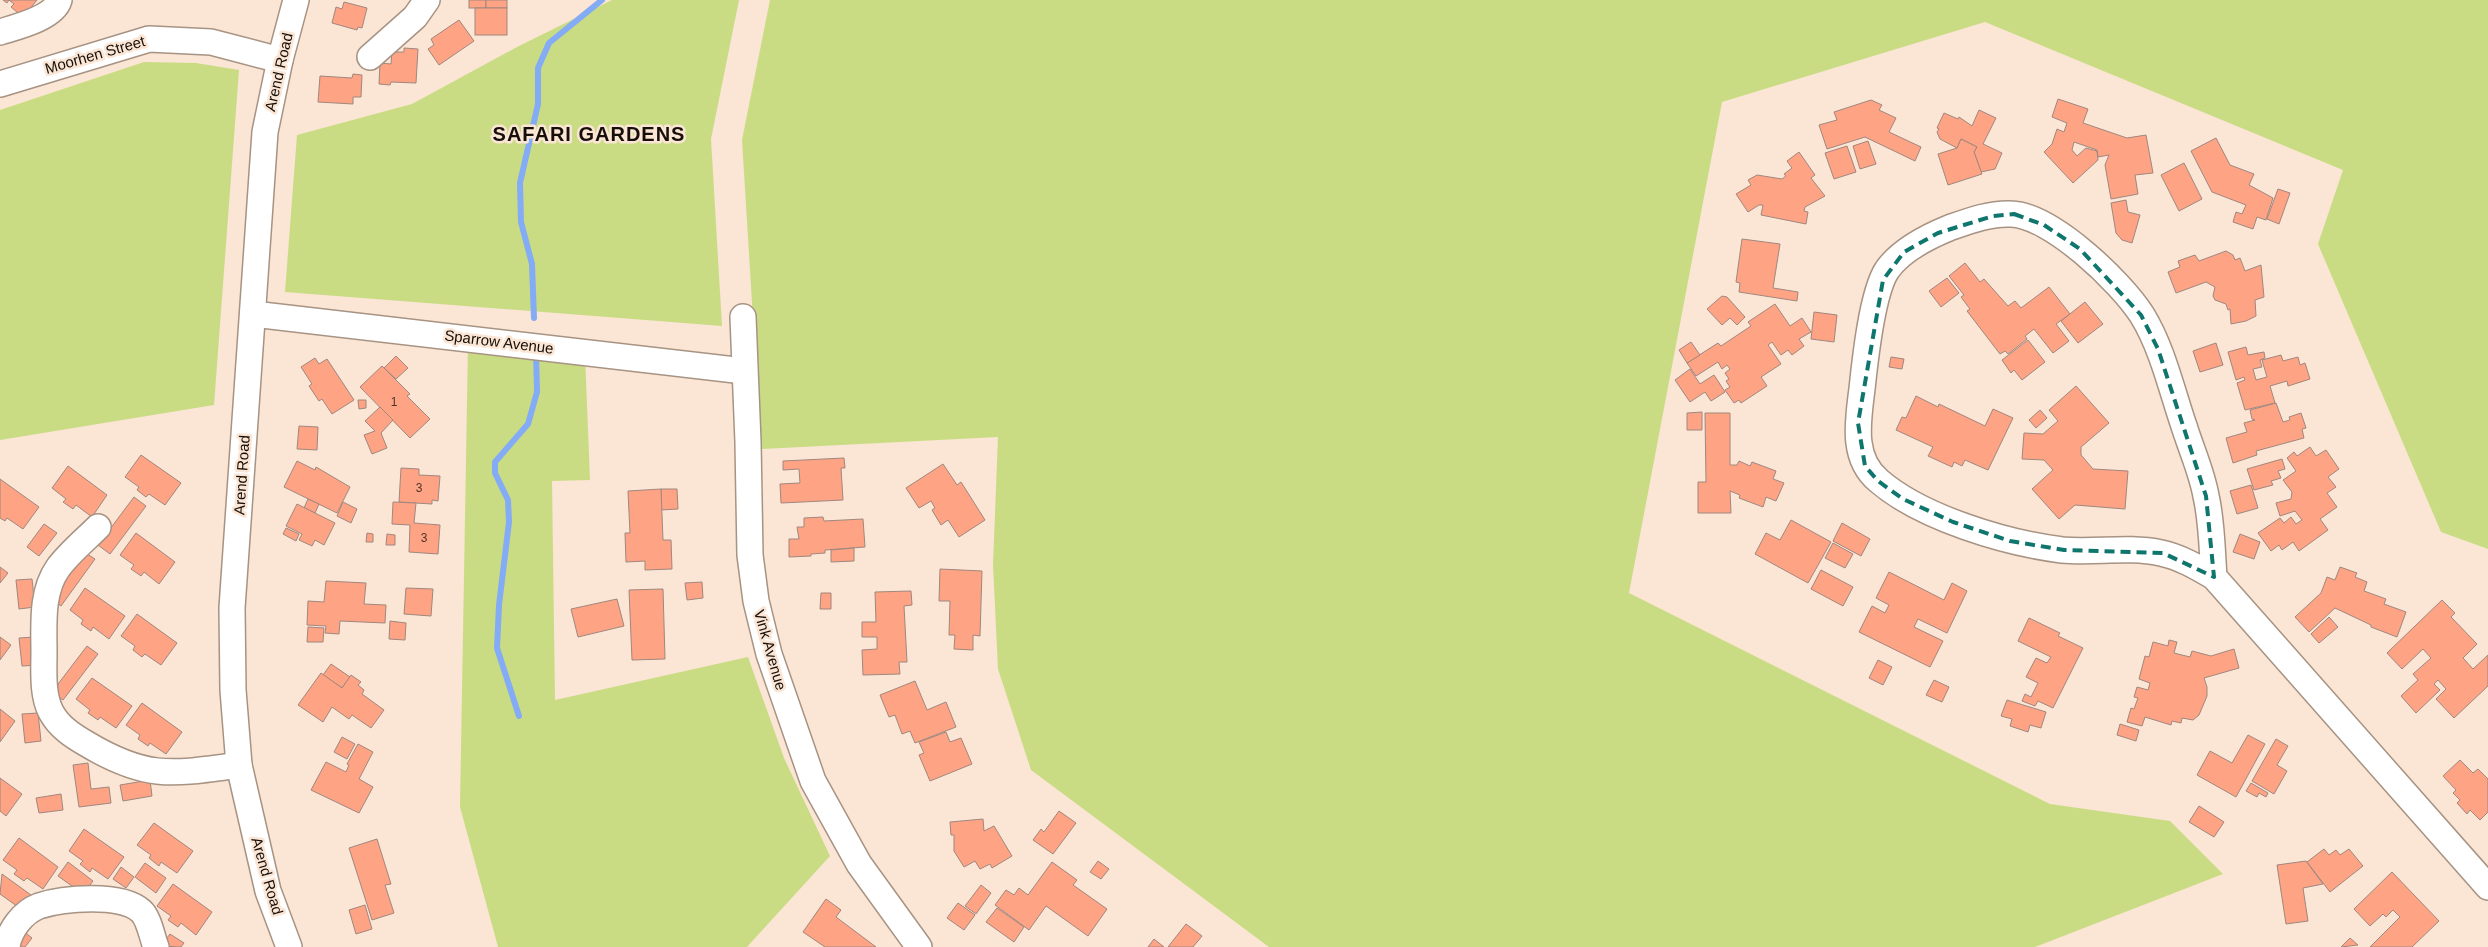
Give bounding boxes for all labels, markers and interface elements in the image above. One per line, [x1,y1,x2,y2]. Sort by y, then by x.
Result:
street label: Arend Road [261,31,296,113]
street label: Moorhen Street [43,32,148,77]
district label: SAFARI GARDENS [493,123,685,145]
street label: Sparrow Avenue [444,326,555,357]
house number: 1 [391,395,398,409]
street label: Arend Road [230,434,253,515]
house number: 3 [416,481,423,495]
house number: 3 [421,531,428,545]
street label: Vink Avenue [751,608,790,692]
street label: Arend Road [248,835,287,917]

